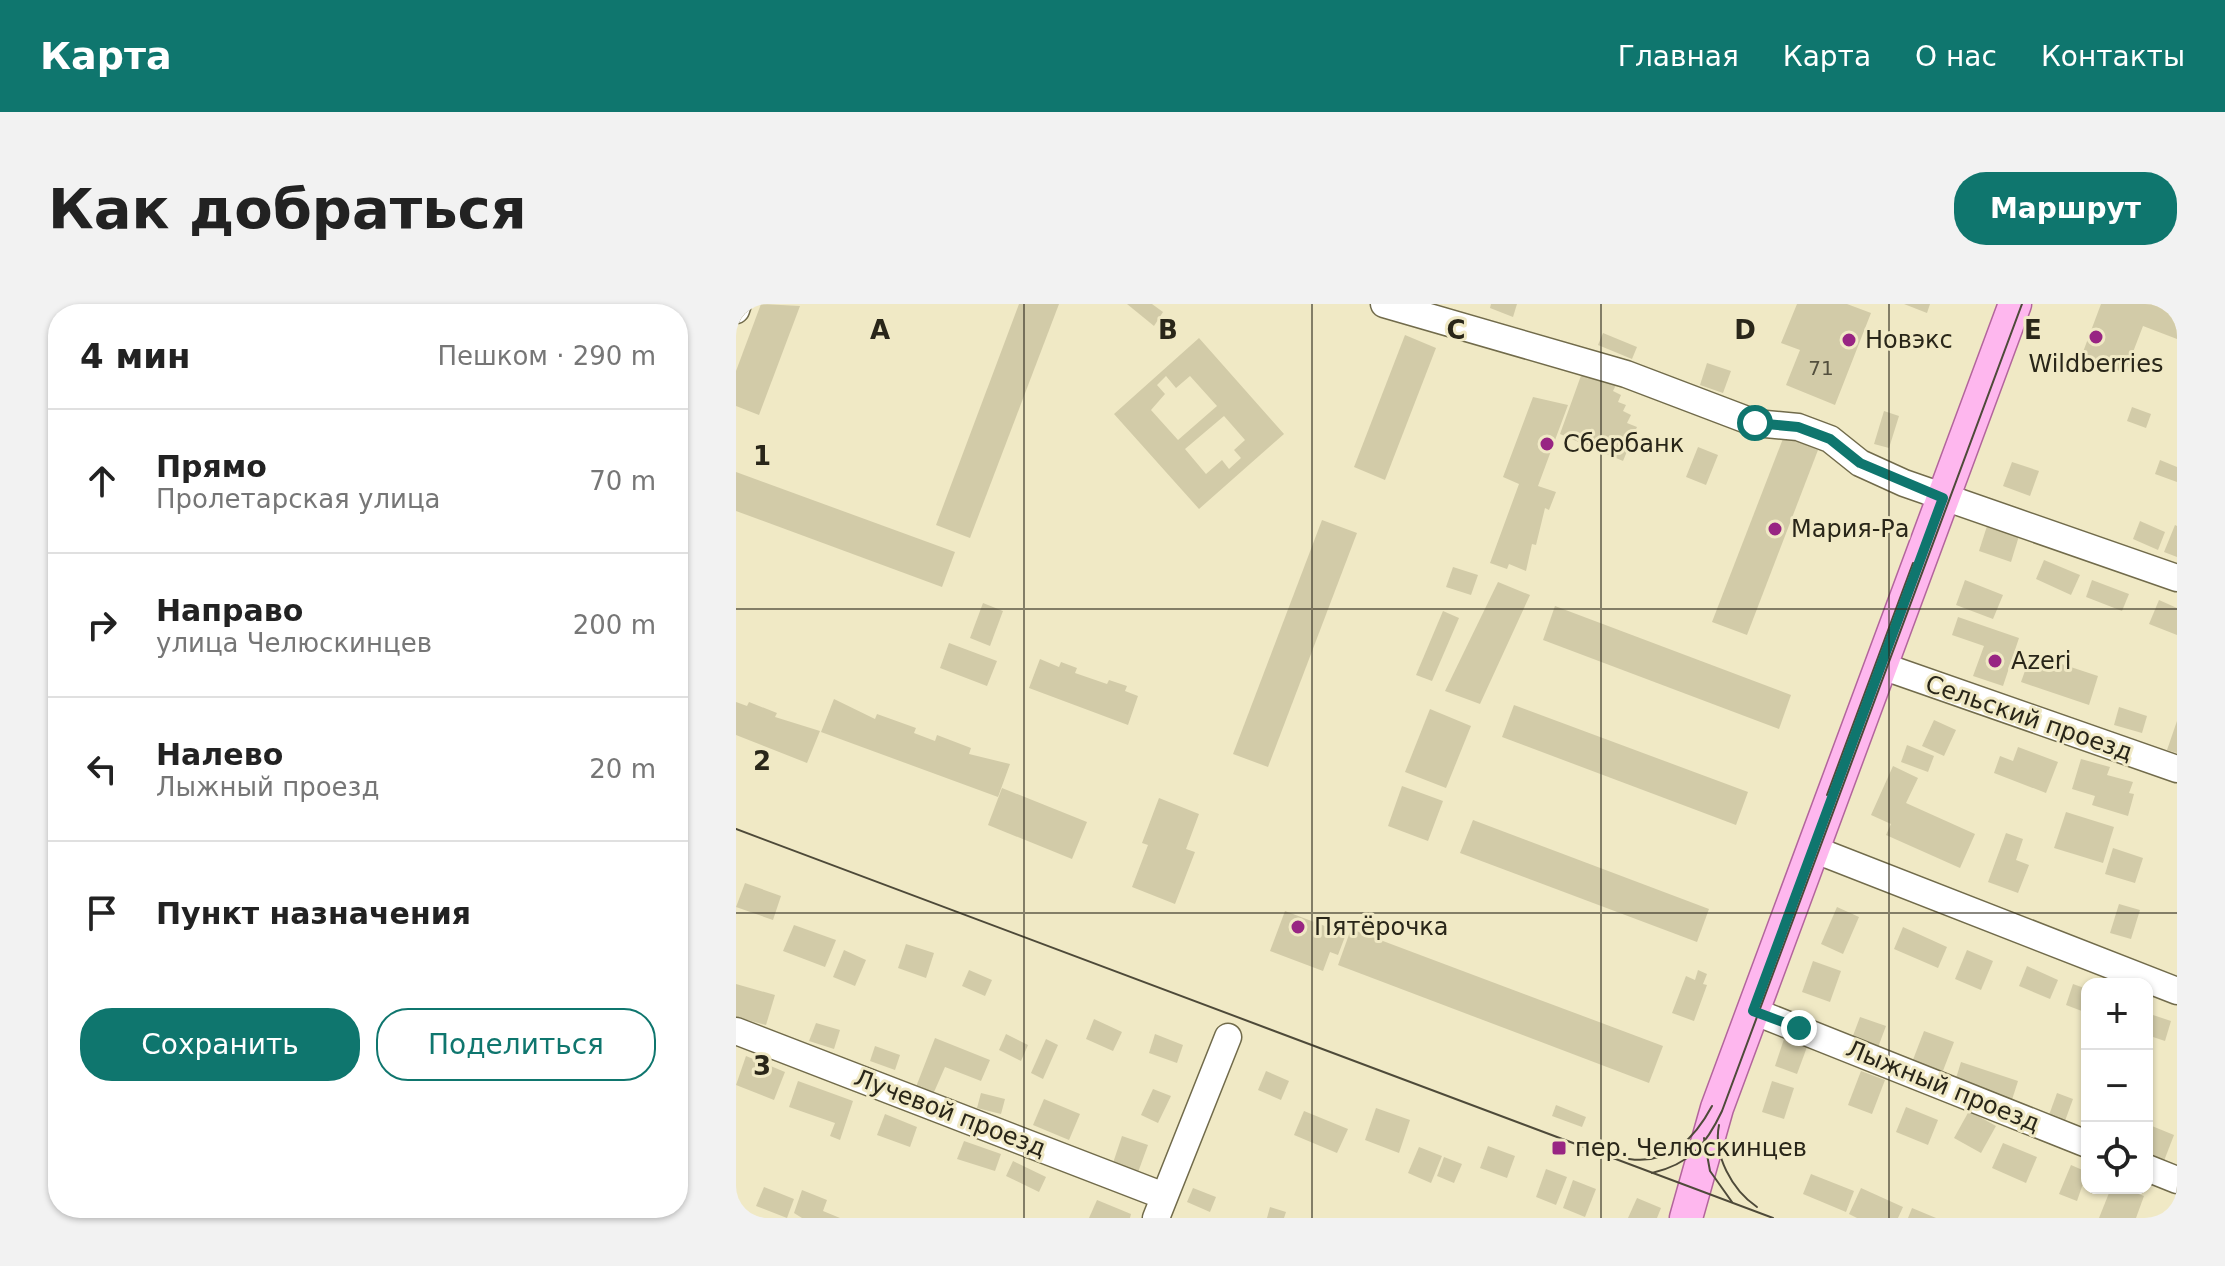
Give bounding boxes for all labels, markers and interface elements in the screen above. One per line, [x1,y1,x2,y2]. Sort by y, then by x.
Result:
text: Карта [40,34,172,78]
text: Главная [1618,40,1739,73]
text: Карта [1783,40,1871,73]
text: О нас [1915,40,1997,73]
text: Контакты [2041,40,2185,73]
button: Маршрут [1954,172,2177,245]
text: Как добраться [48,176,527,241]
text: A [870,315,890,345]
text: B [1158,315,1178,345]
text: C [1446,315,1466,345]
text: D [1734,315,1756,345]
text: E [2024,315,2042,345]
place label: Новэкс [1865,326,1953,354]
marker: Wildberries [2087,328,2105,346]
marker: Новэкс [1840,331,1858,349]
text: 4 мин [80,336,191,376]
text: Пешком · 290 m [437,341,656,371]
place label: Wildberries [2028,350,2164,378]
house number: 71 [1808,356,1834,380]
route start [1737,405,1773,441]
place label: Сбербанк [1563,430,1684,458]
marker: Сбербанк [1538,435,1556,453]
text: 1 [753,441,771,471]
text: Прямо [156,449,267,484]
icon: ahead [80,459,124,503]
text: 70 m [589,466,656,496]
text: Пролетарская улица [156,484,441,514]
place label: Мария-Ра [1791,515,1910,543]
marker: Мария-Ра [1766,520,1784,538]
text: Направо [156,593,303,628]
icon: right [80,603,124,647]
text: 200 m [573,610,656,640]
text: улица Челюскинцев [156,628,432,658]
place label: Azeri [2011,647,2071,675]
marker: Azeri [1986,652,2004,670]
street label: Сельский проезд [1922,669,2136,767]
text: Налево [156,737,283,772]
text: 2 [753,746,771,776]
icon: left [80,747,124,791]
text: 20 m [589,754,656,784]
text: Лыжный проезд [156,772,379,802]
icon: arrive [80,891,124,935]
text: Пункт назначения [156,896,471,931]
place label: Пятёрочка [1314,913,1449,941]
marker: Пятёрочка [1289,918,1307,936]
map controls [2081,978,2153,1194]
button: + [2081,978,2153,1050]
button: Сохранить [80,1008,360,1081]
button: Поделиться [376,1008,656,1081]
route end [1781,1010,1817,1046]
street label: Лыжный проезд [1842,1034,2044,1138]
button: − [2081,1050,2153,1122]
text: 3 [753,1051,771,1081]
street label: Лучевой проезд [850,1064,1050,1162]
button: locate [2081,1122,2153,1194]
place label: пер. Челюскинцев [1575,1134,1807,1162]
marker: пер. Челюскинцев [1550,1139,1568,1157]

